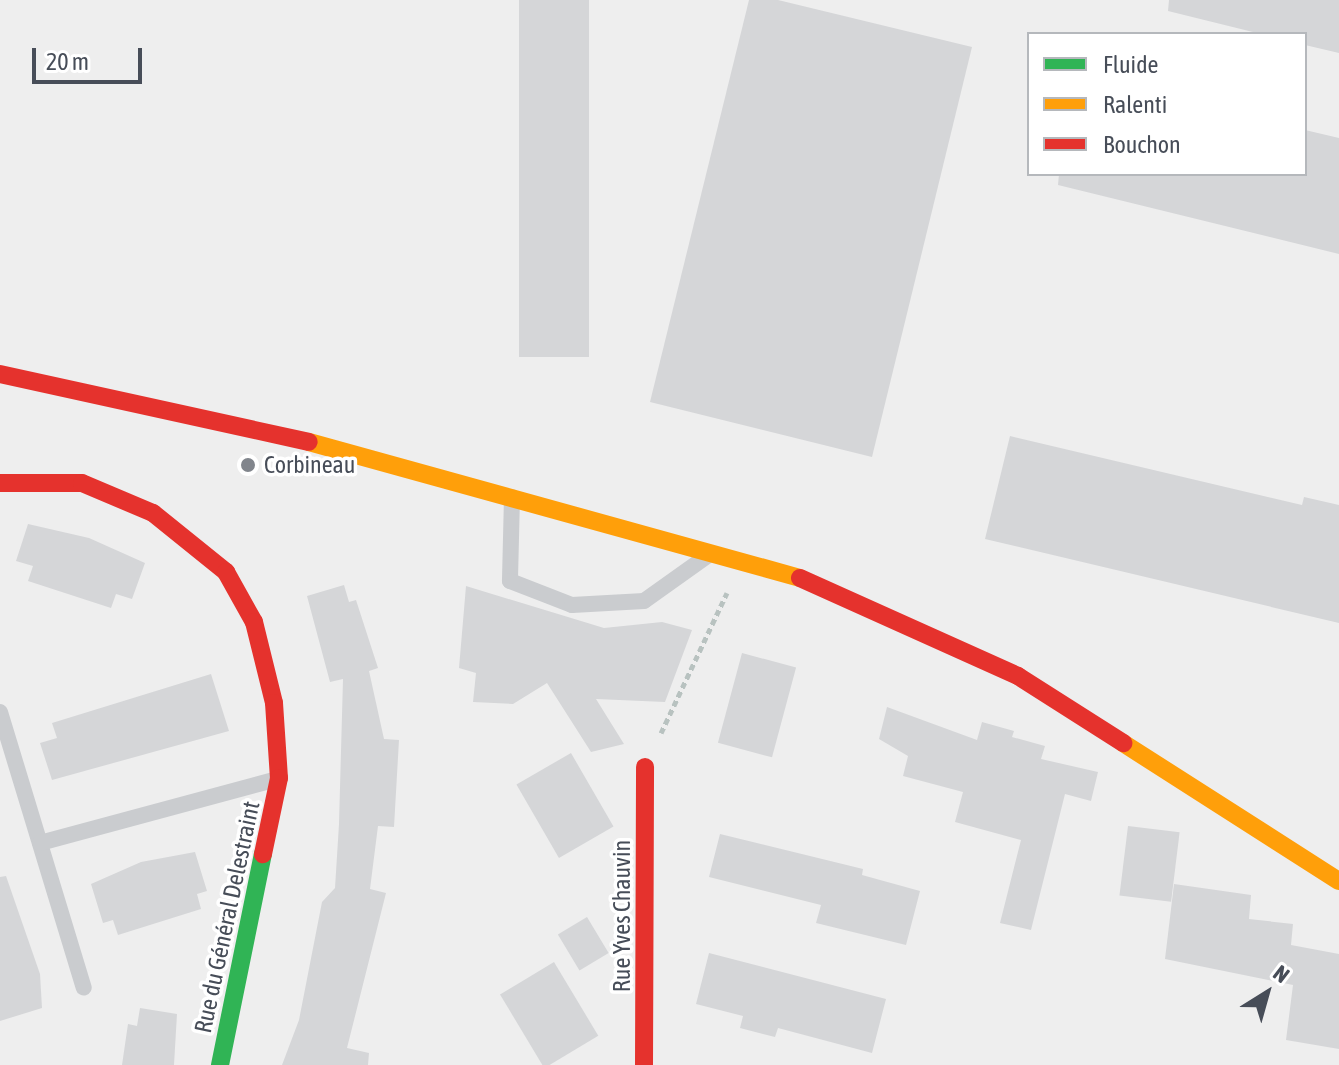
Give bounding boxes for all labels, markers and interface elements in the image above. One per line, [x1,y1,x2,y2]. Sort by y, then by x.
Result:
scale bar [36,32,146,82]
legend [1027,32,1307,176]
text: 20 m [46,48,89,75]
text: Fluide [1103,51,1158,78]
text: Ralenti [1103,91,1167,118]
text: Bouchon [1103,131,1181,158]
place label: Corbineau [264,451,355,479]
marker: Corbineau [239,456,257,474]
street label: Rue du Général Delestraint [188,799,266,1035]
street label: Rue Yves Chauvin [608,840,636,992]
north arrow [1227,953,1307,1033]
text: N [1268,960,1294,988]

